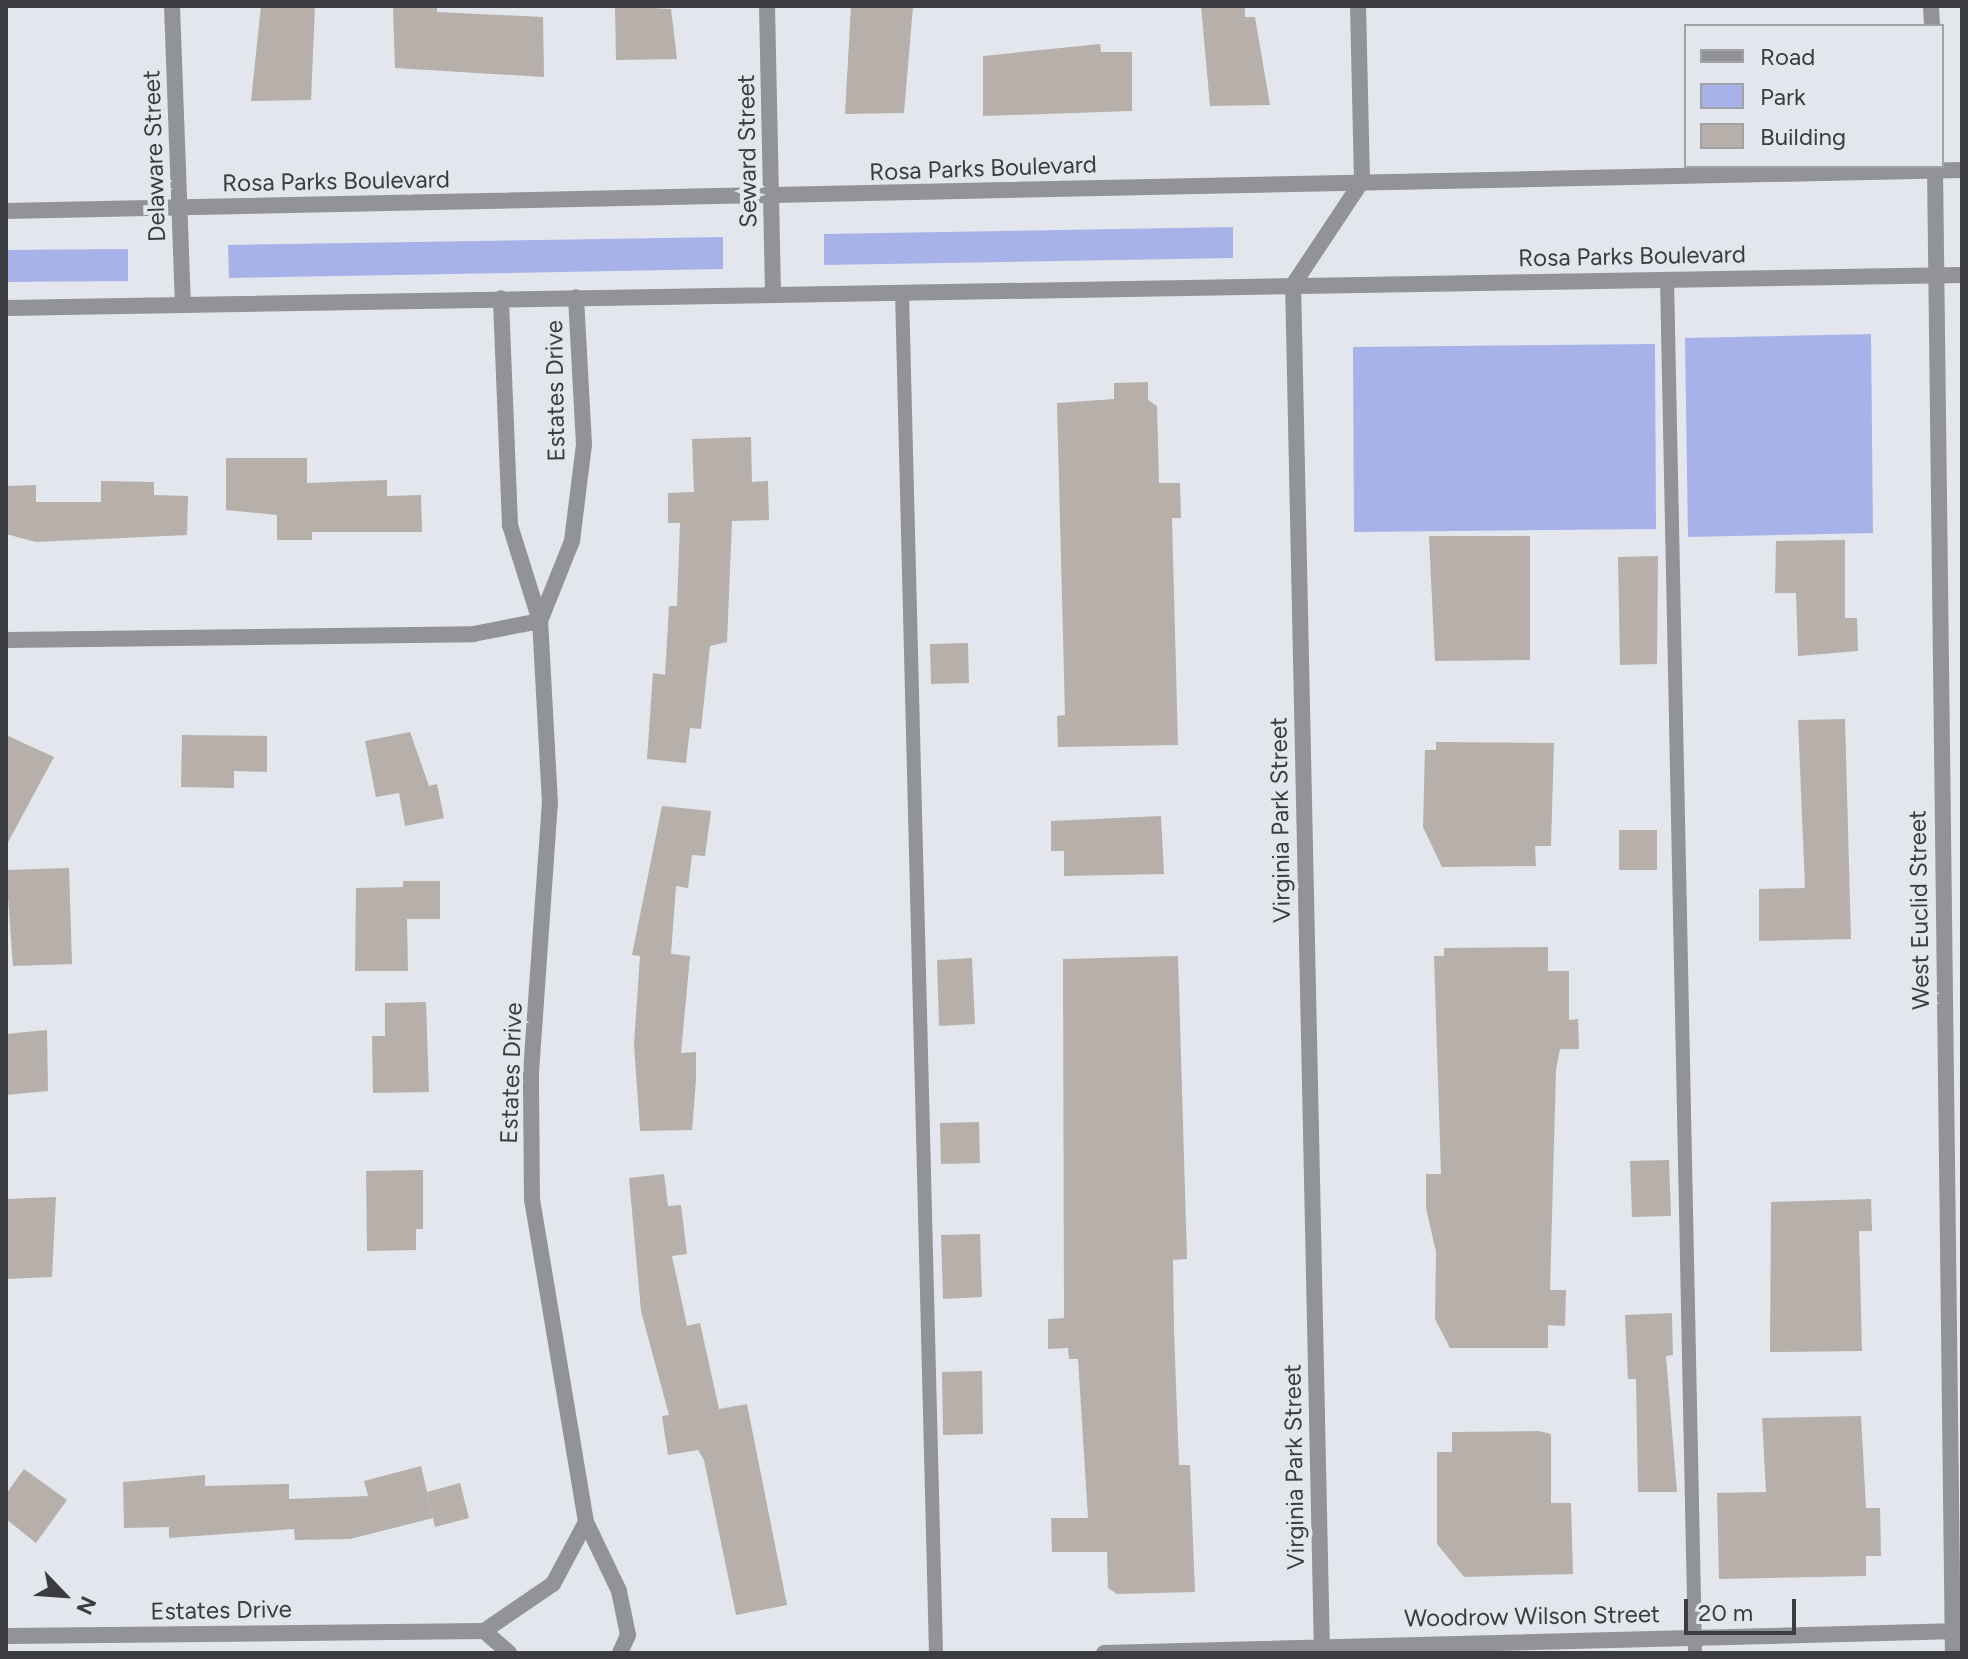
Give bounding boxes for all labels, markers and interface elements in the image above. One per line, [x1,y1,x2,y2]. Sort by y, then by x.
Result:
legend [1684,24,1944,168]
text: Road [1760,42,1815,71]
street label: Delaware Street [137,70,171,242]
street label: Seward Street [731,74,763,228]
text: Park [1760,82,1806,111]
text: Building [1760,122,1846,151]
street label: Rosa Parks Boulevard [869,150,1097,186]
street label: Rosa Parks Boulevard [222,165,450,197]
street label: Rosa Parks Boulevard [1518,240,1746,272]
street label: Estates Drive [539,320,571,462]
street label: Virginia Park Street [1264,717,1296,923]
street label: West Euclid Street [1903,810,1935,1010]
street label: Estates Drive [494,1002,528,1144]
street label: Virginia Park Street [1278,1364,1310,1570]
north arrow [24,1555,104,1635]
scale bar [1688,1583,1800,1633]
text: N [70,1592,102,1619]
street label: Estates Drive [150,1594,292,1626]
text: 20 m [1698,1598,1753,1627]
street label: Woodrow Wilson Street [1404,1599,1660,1633]

